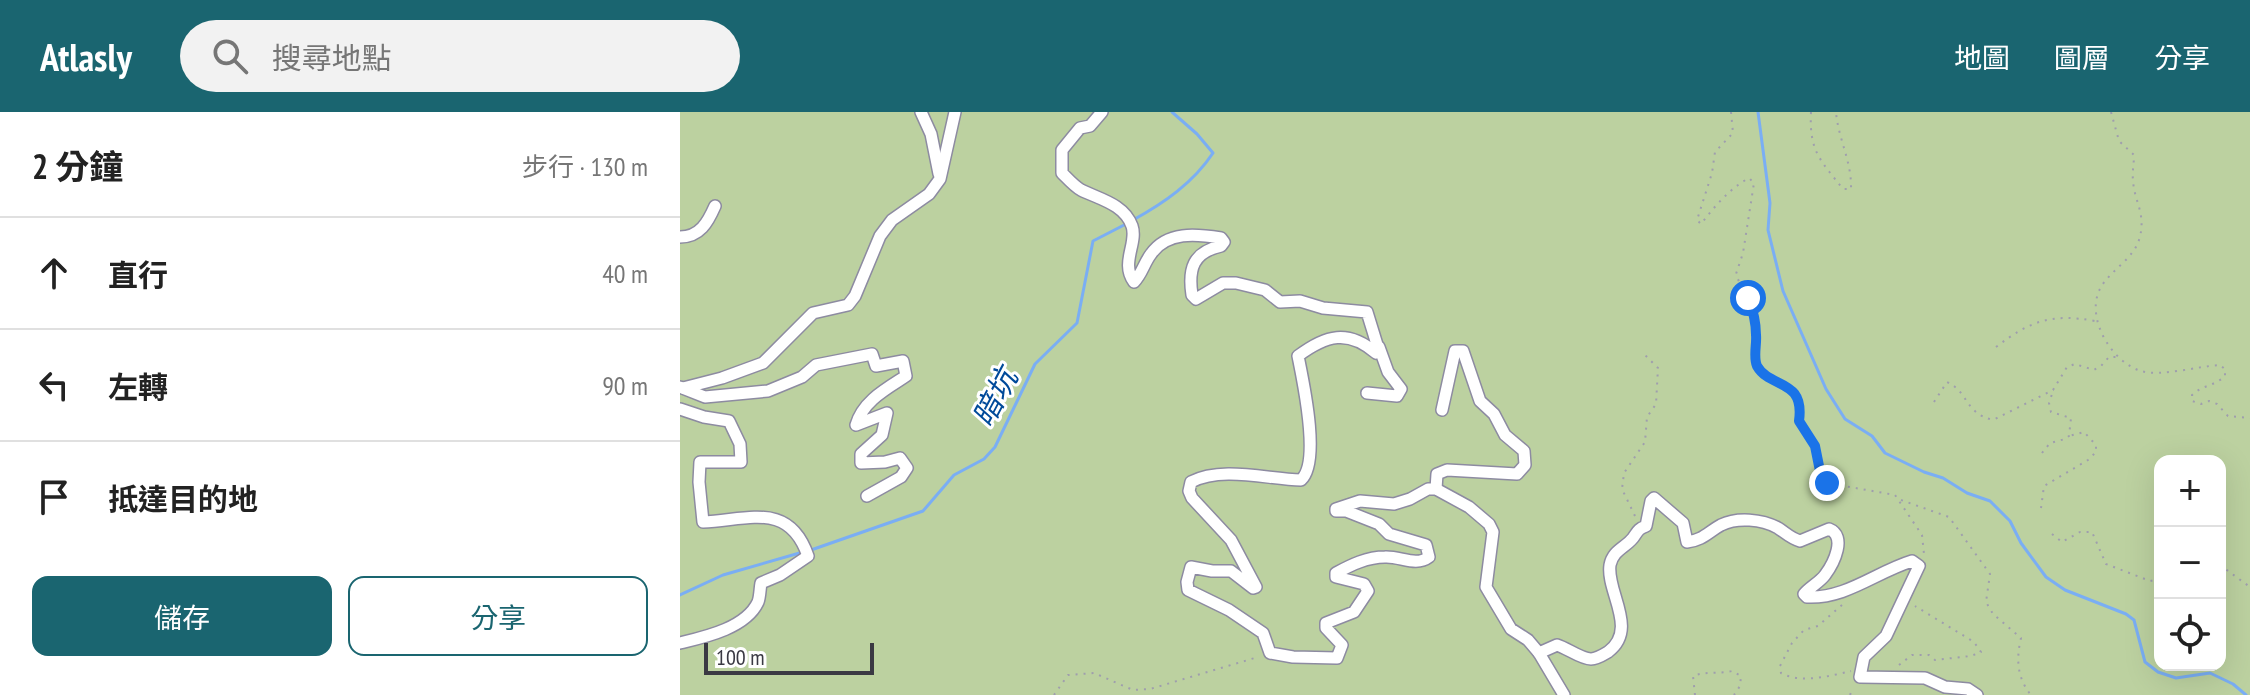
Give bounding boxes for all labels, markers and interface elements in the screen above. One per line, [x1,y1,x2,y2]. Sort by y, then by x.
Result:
search box [180,20,740,92]
text: Atlasly [40,32,132,81]
icon: search [208,34,252,78]
text: 搜尋地點 [272,38,392,77]
text: 地圖 [1954,39,2010,76]
text: 圖層 [2054,39,2110,76]
text: 分享 [2154,39,2210,76]
text: 2 分鐘 [32,144,123,188]
text: 步行 · 130 m [522,150,648,183]
icon: ahead [32,251,76,295]
text: 直行 [108,255,168,294]
text: 40 m [602,257,648,290]
route start [1730,280,1766,316]
water label: 暗坑 [963,358,1027,433]
icon: left [32,363,76,407]
text: 左轉 [108,367,168,406]
text: 90 m [602,369,648,402]
map controls [2154,455,2226,671]
button: + [2154,455,2226,527]
route end [1809,465,1845,501]
icon: arrive [32,475,76,519]
text: 抵達目的地 [108,479,258,518]
button: − [2154,527,2226,599]
button: 儲存 [32,576,332,656]
button: 分享 [348,576,648,656]
button: locate [2154,599,2226,671]
scale bar [704,639,874,675]
text: 100 m [716,643,765,671]

